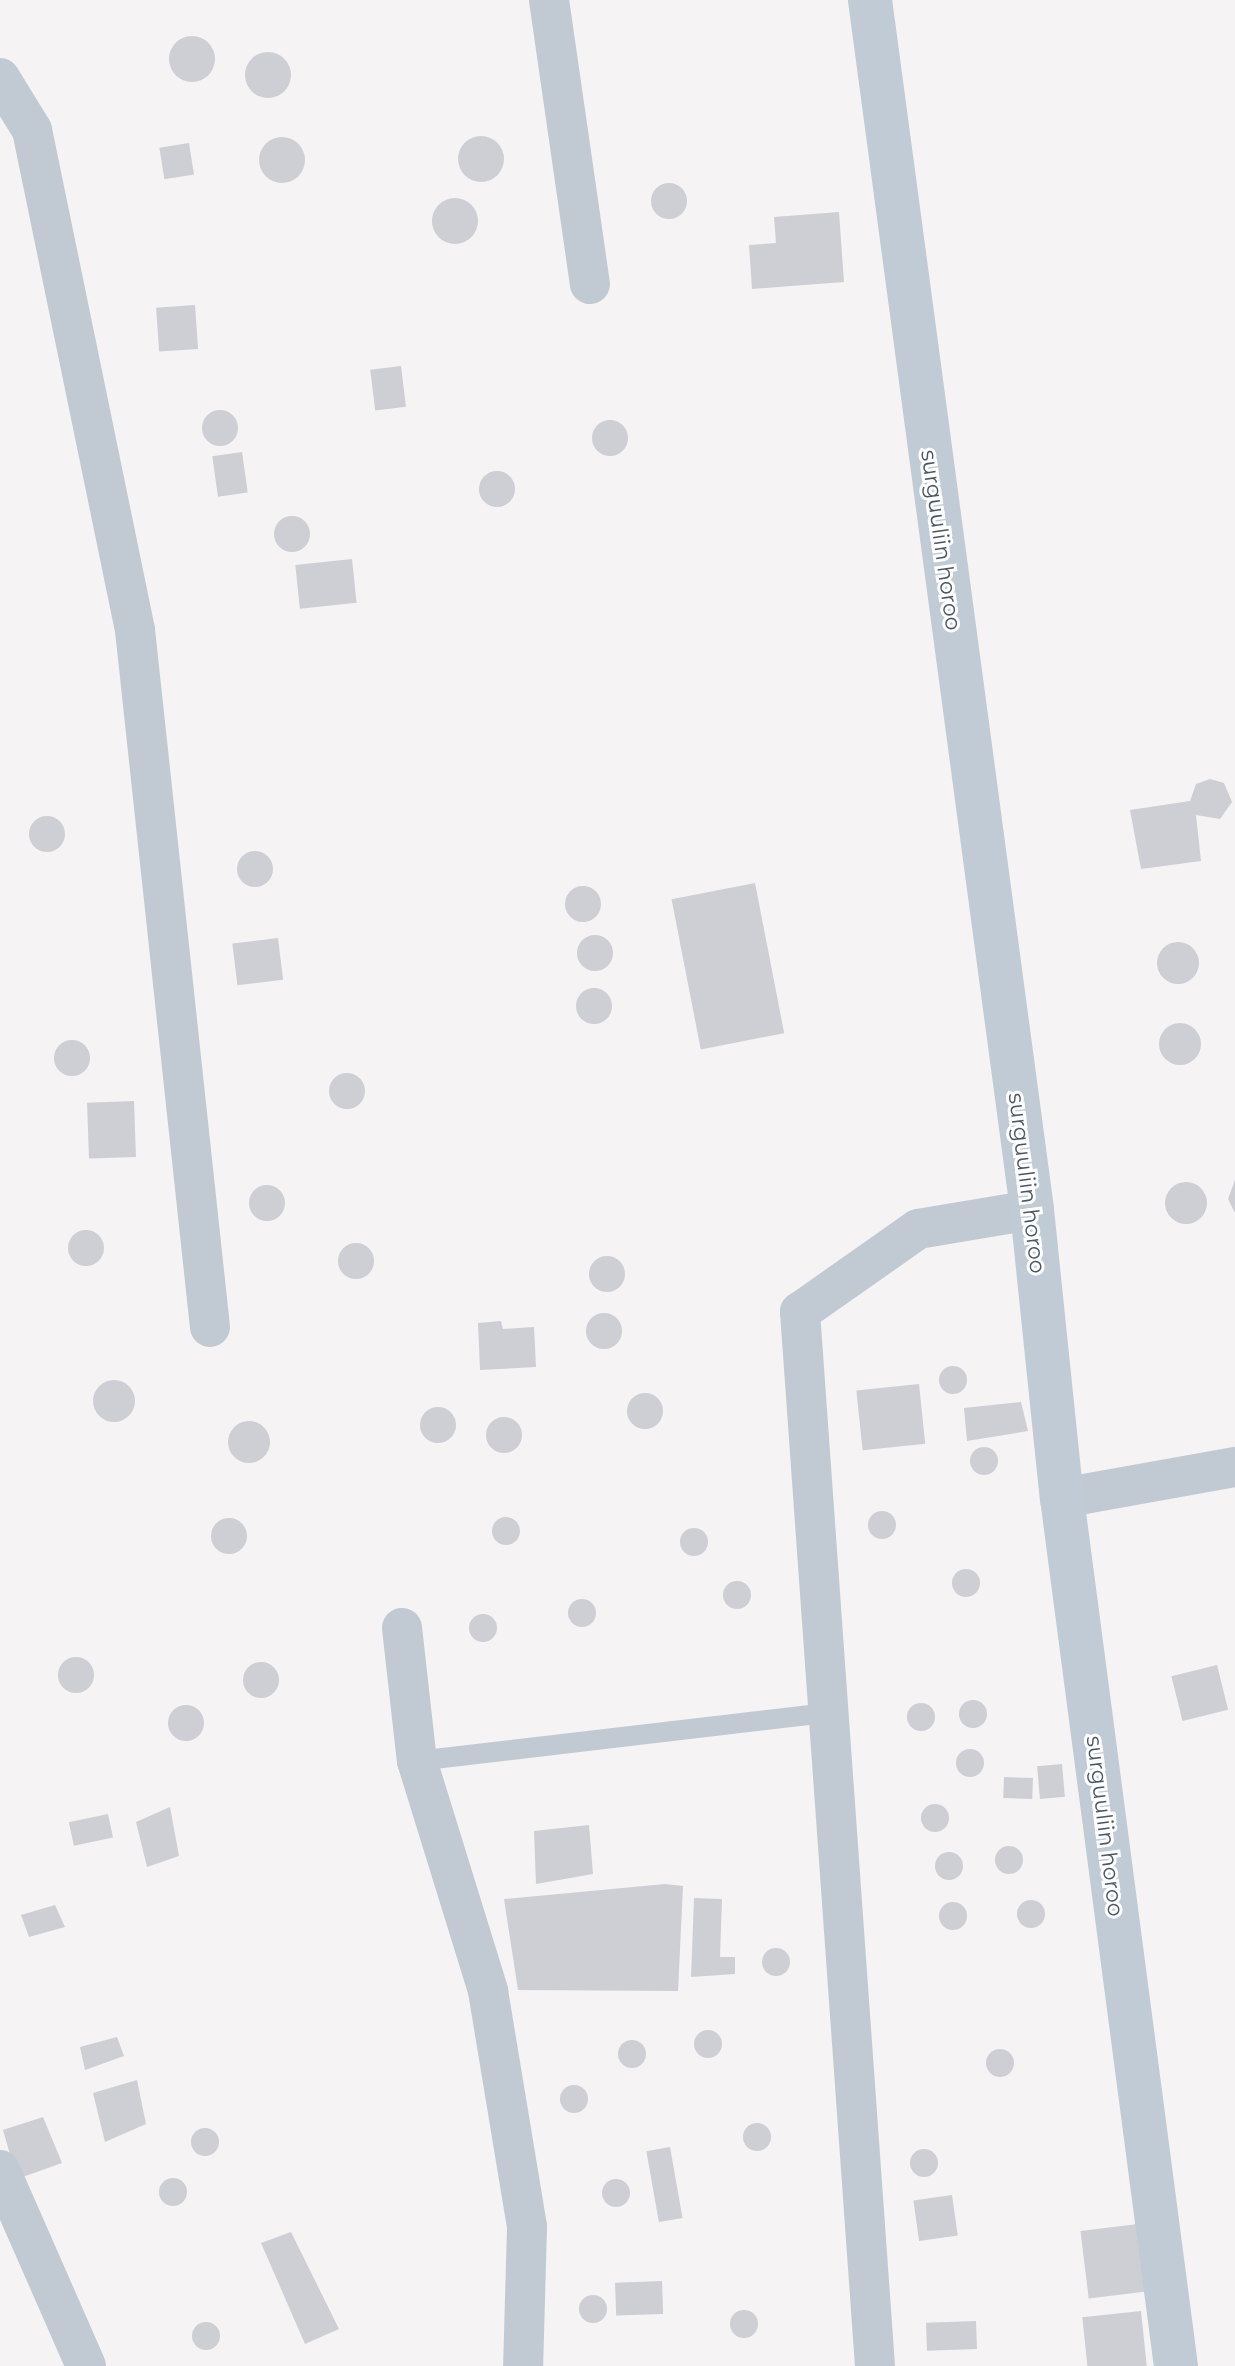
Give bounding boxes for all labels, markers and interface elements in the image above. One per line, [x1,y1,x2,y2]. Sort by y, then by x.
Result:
street label: surguuliin horoo [915,448,967,632]
street label: surguuliin horoo [1003,1091,1051,1275]
street label: surguuliin horoo [1081,1734,1129,1918]

